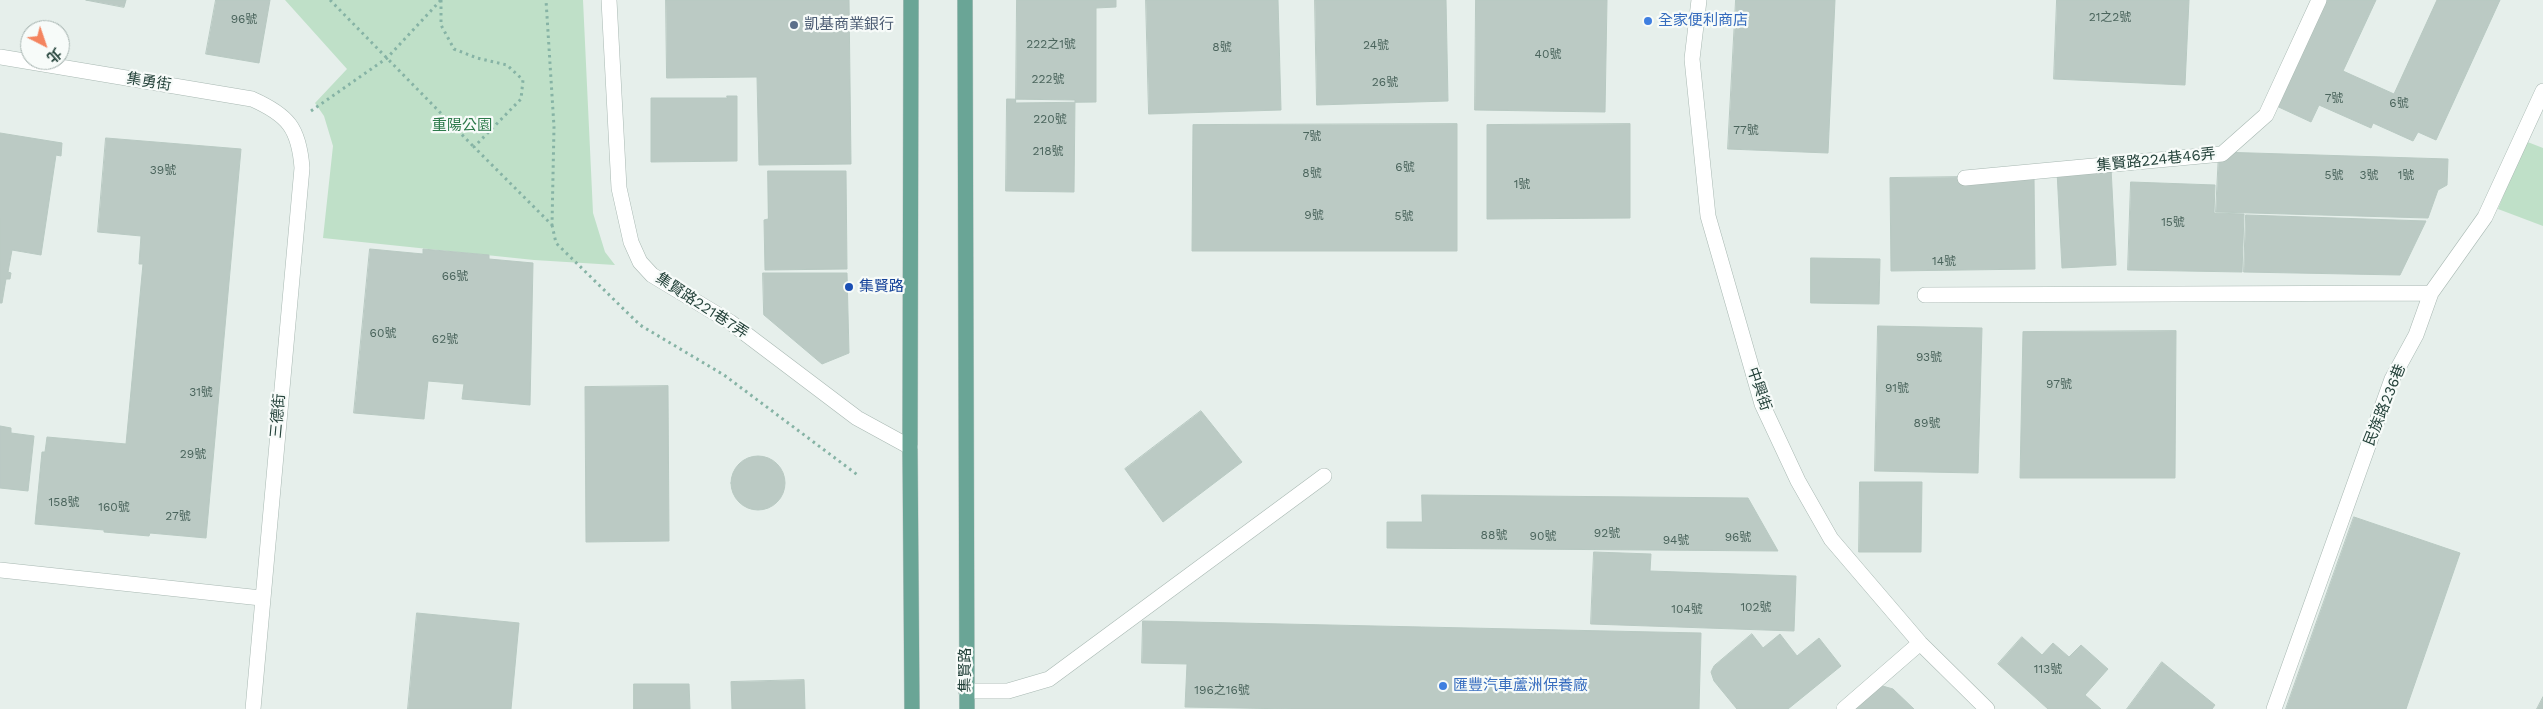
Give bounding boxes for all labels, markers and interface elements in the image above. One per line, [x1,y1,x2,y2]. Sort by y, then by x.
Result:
house number: 21之2號 [2089,10,2131,24]
house number: 96號 [231,12,257,26]
place label: 全家便利商店 [1658,12,1748,30]
marker: 全家便利商店 [1642,15,1654,27]
place label: 凱基商業銀行 [804,16,894,34]
marker: 凱基商業銀行 [788,19,800,31]
north arrow [20,20,70,70]
house number: 222之1號 [1026,37,1076,51]
house number: 24號 [1363,38,1389,52]
house number: 8號 [1212,40,1232,54]
text: 北 [44,45,65,66]
house number: 40號 [1535,47,1561,61]
street label: 集勇街 [125,70,173,94]
house number: 222號 [1032,72,1064,86]
house number: 26號 [1372,75,1398,89]
house number: 7號 [2325,91,2343,105]
house number: 6號 [2389,96,2409,110]
house number: 220號 [1033,112,1067,126]
park label: 重陽公園 [432,117,492,135]
house number: 77號 [1733,123,1759,137]
house number: 7號 [1303,129,1321,143]
house number: 218號 [1032,144,1064,158]
street label: 集賢路224巷46弄 [2096,145,2216,175]
house number: 6號 [1395,160,1415,174]
house number: 39號 [150,163,176,177]
house number: 8號 [1302,166,1322,180]
house number: 5號 [2325,168,2343,182]
house number: 3號 [2360,168,2378,182]
house number: 1號 [2398,168,2414,182]
house number: 1號 [1514,177,1530,191]
house number: 9號 [1304,208,1324,222]
house number: 5號 [1395,209,1413,223]
house number: 15號 [2161,215,2185,229]
house number: 14號 [1932,254,1956,268]
house number: 66號 [442,269,468,283]
street label: 集賢路221巷7弄 [652,269,752,343]
place label: 集賢路 [859,278,904,296]
marker: 集賢路 [843,281,855,293]
house number: 60號 [370,326,396,340]
house number: 62號 [432,332,458,346]
house number: 93號 [1916,350,1942,364]
street label: 民族路236巷 [2360,361,2410,449]
street label: 中興街 [1743,365,1775,413]
house number: 97號 [2046,377,2072,391]
house number: 91號 [1885,381,1909,395]
house number: 31號 [189,385,213,399]
street label: 三德街 [267,393,289,439]
house number: 89號 [1914,416,1940,430]
house number: 29號 [180,447,206,461]
house number: 158號 [48,495,80,509]
house number: 160號 [98,500,130,514]
house number: 27號 [165,509,191,523]
house number: 92號 [1594,526,1620,540]
house number: 88號 [1481,528,1507,542]
house number: 90號 [1530,529,1556,543]
house number: 96號 [1725,530,1751,544]
house number: 94號 [1663,533,1689,547]
house number: 102號 [1740,600,1772,614]
house number: 104號 [1671,602,1703,616]
street label: 集賢路 [957,648,975,692]
house number: 113號 [2034,662,2062,676]
place label: 匯豐汽車蘆洲保養廠 [1453,677,1588,695]
marker: 匯豐汽車蘆洲保養廠 [1437,680,1449,692]
house number: 196之16號 [1194,683,1250,697]

